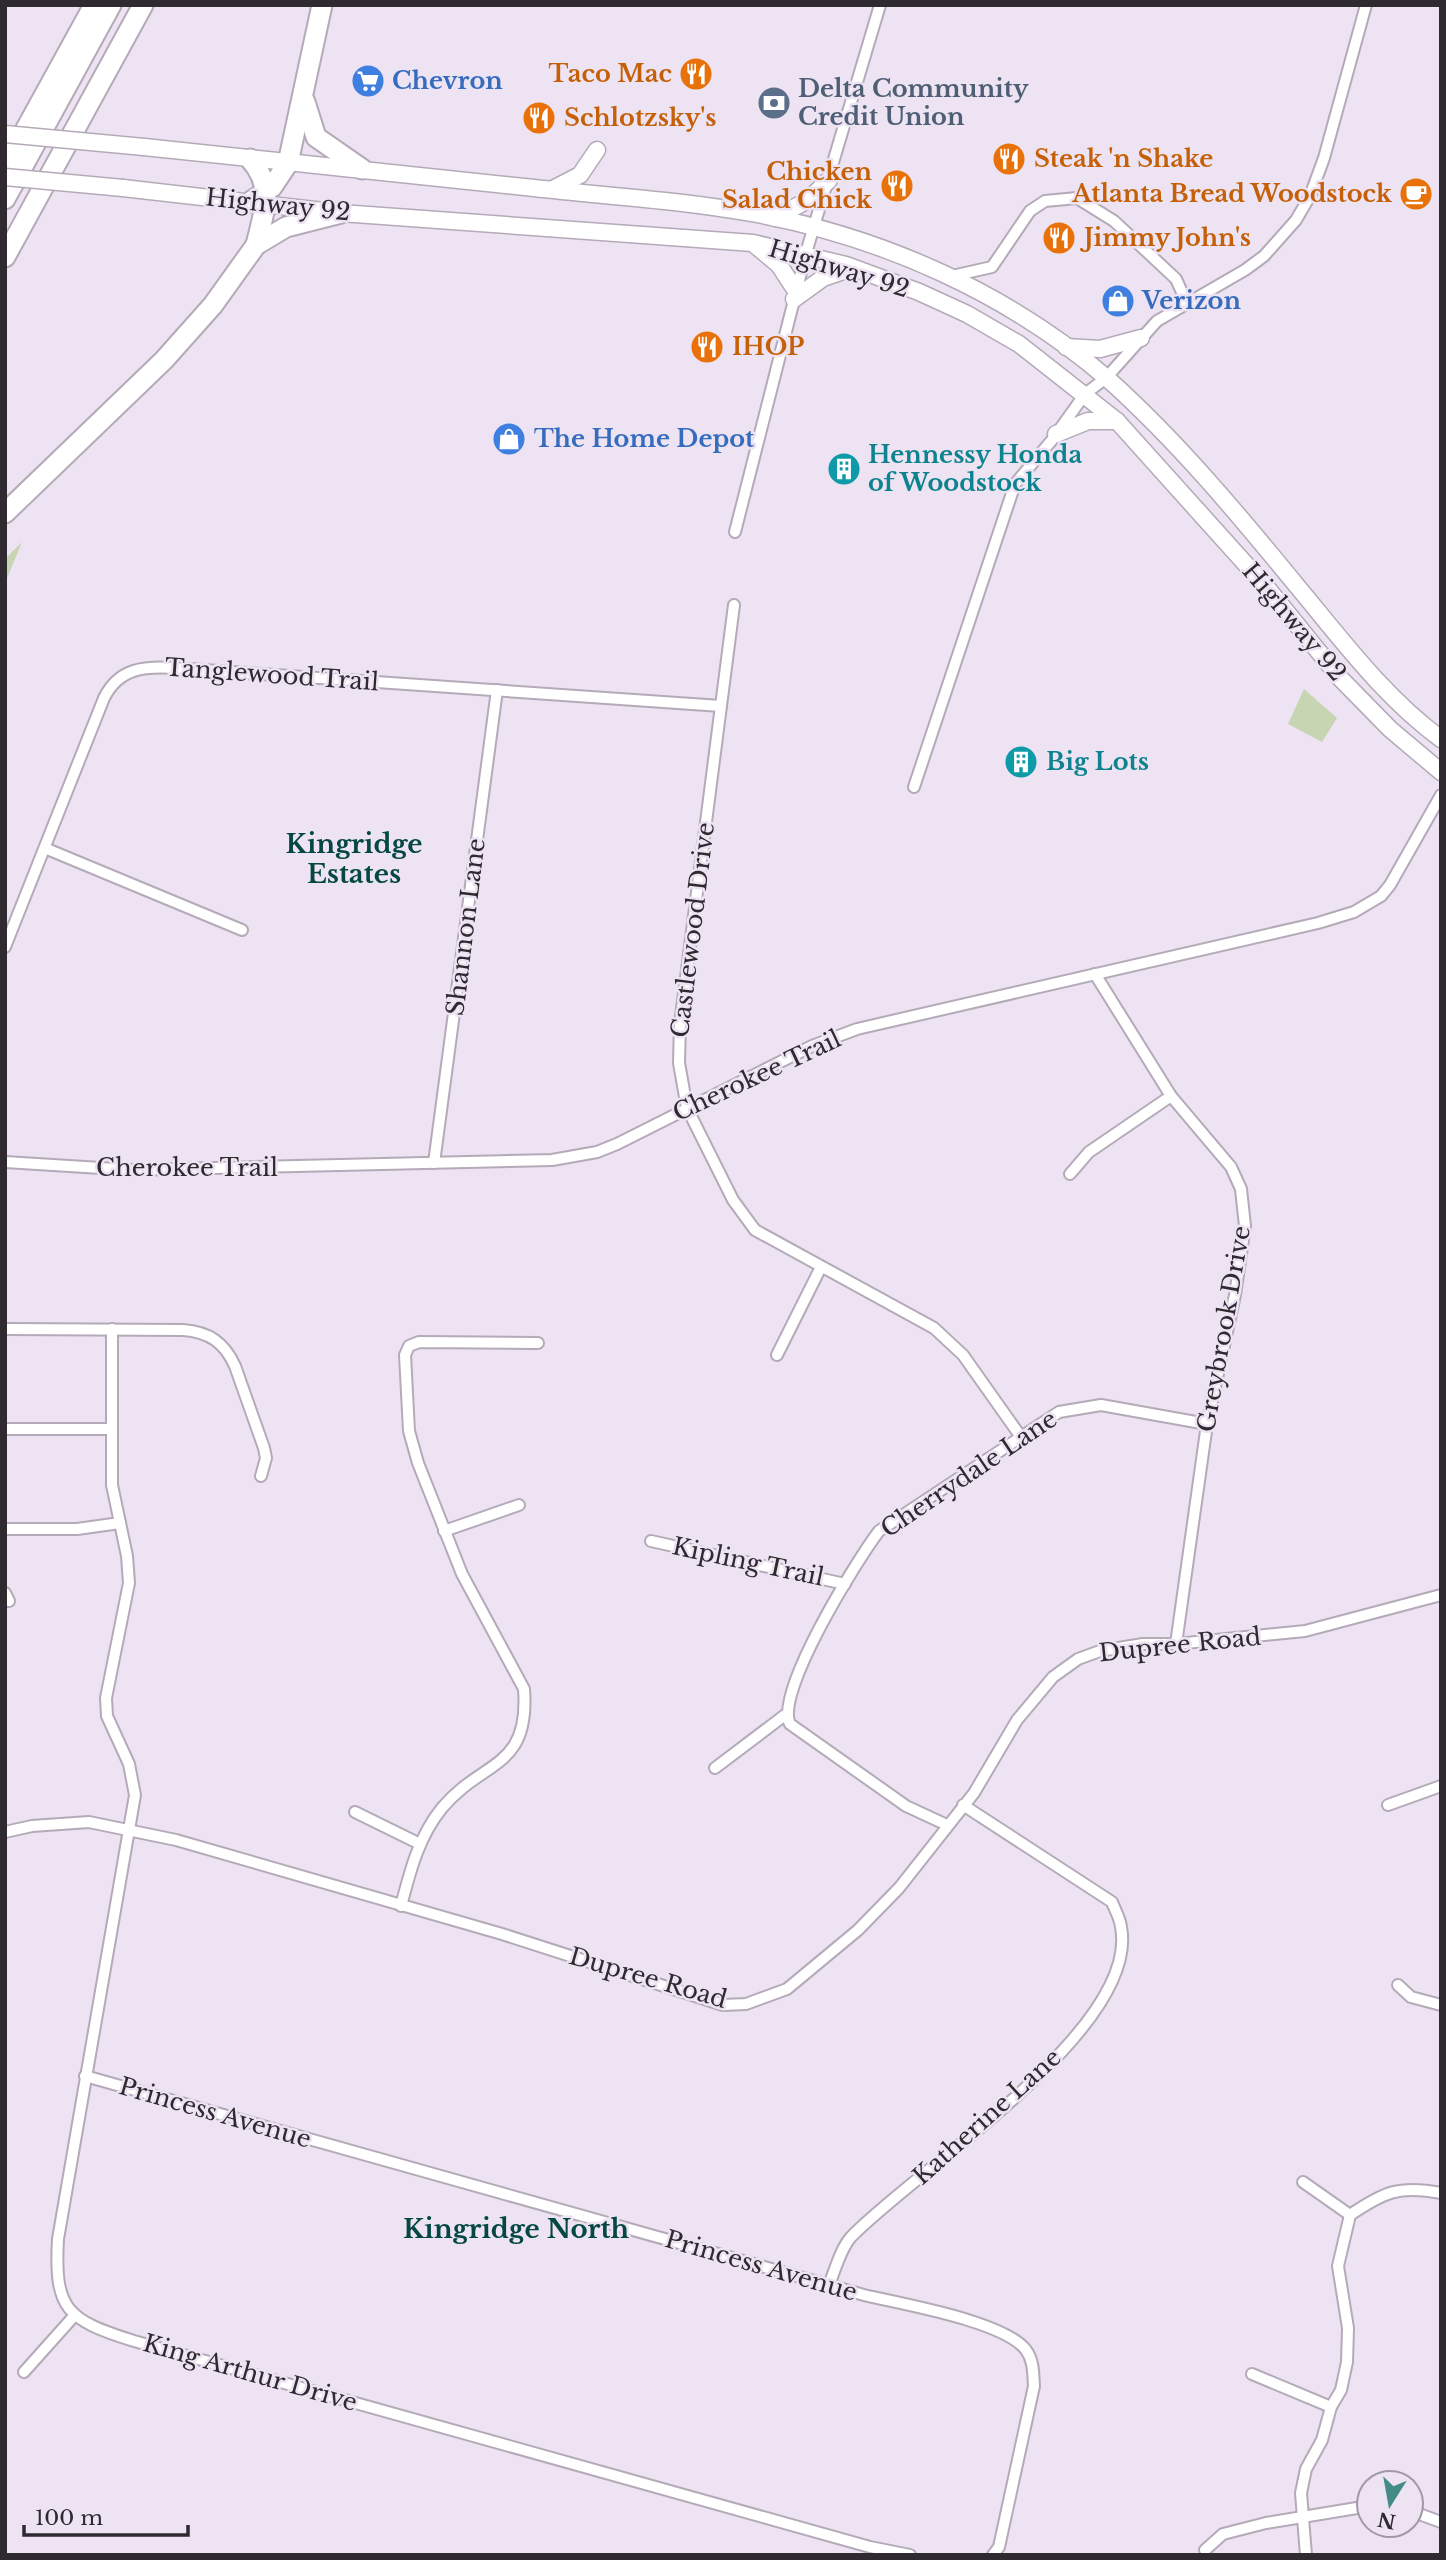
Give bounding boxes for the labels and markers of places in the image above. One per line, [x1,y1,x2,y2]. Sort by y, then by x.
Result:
restaurant icon: Taco Mac [677,55,715,93]
place label: Taco Mac [549,59,672,88]
supermarket icon: Chevron [349,62,387,100]
place label: Chevron [392,66,503,95]
place label: Delta Community Credit Union [798,74,1029,131]
bank icon: Delta Community Credit Union [755,84,793,122]
restaurant icon: Schlotzsky's [520,99,558,137]
place label: Schlotzsky's [564,103,716,132]
restaurant icon: Steak 'n Shake [990,140,1028,178]
place label: Steak 'n Shake [1034,144,1213,173]
place label: Chicken Salad Chick [722,157,873,214]
restaurant icon: Chicken Salad Chick [878,167,916,205]
cafe icon: Atlanta Bread Woodstock [1397,175,1435,213]
place label: Atlanta Bread Woodstock [1071,179,1393,208]
restaurant icon: Jimmy John's [1040,219,1078,257]
place label: Jimmy John's [1079,223,1251,252]
shop icon: Verizon [1099,282,1137,320]
place label: Verizon [1141,286,1241,315]
restaurant icon: IHOP [688,328,726,366]
place label: IHOP [732,332,804,361]
shop icon: The Home Depot [490,420,528,458]
place label: The Home Depot [534,424,755,453]
place label: Hennessy Honda of Woodstock [868,440,1082,497]
building icon: Hennessy Honda of Woodstock [825,450,863,488]
building icon: Big Lots [1002,743,1040,781]
place label: Big Lots [1046,747,1149,776]

